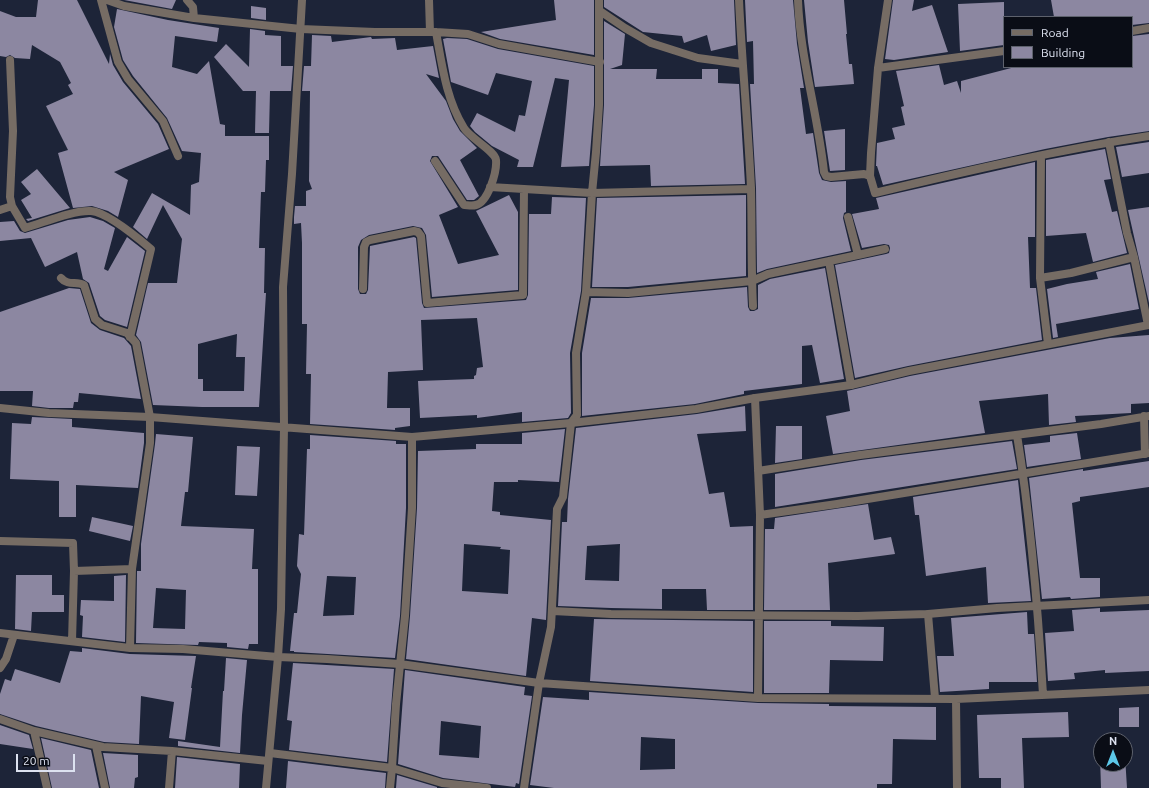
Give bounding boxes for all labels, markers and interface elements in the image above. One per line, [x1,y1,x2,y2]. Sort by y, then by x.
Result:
legend [1003,16,1133,68]
text: Road [1041,26,1069,39]
text: Building [1041,46,1085,59]
north arrow [1093,732,1133,772]
text: N [1109,735,1117,747]
scale bar [18,746,77,772]
text: 20 m [23,754,50,767]

